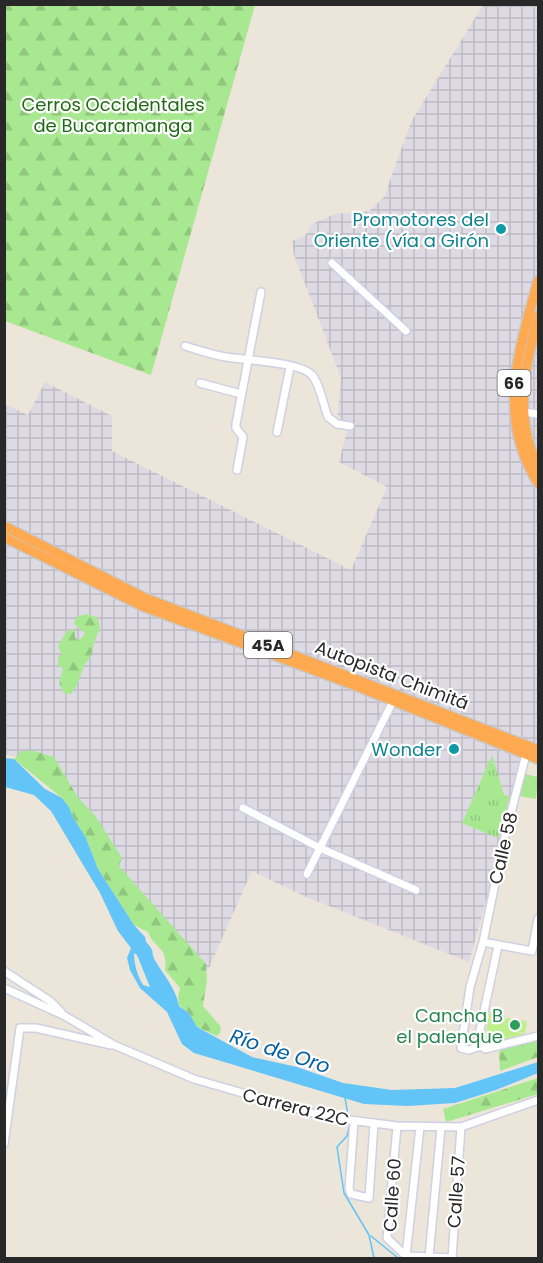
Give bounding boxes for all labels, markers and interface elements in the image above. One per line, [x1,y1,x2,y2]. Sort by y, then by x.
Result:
park label: Cerros Occidentales de Bucaramanga [21,92,205,138]
place label: Promotores del Oriente (vía a Girón [314,207,489,253]
marker: Promotores del Oriente (vía a Girón [494,222,508,236]
road number: 66 [498,370,530,396]
road number: 45A [244,632,292,658]
street label: Autopista Chimitá [312,634,472,716]
place label: Wonder [371,737,442,762]
marker: Wonder [447,742,461,756]
street label: Calle 58 [483,809,523,887]
place label: Cancha B el palenque [396,1003,503,1049]
marker: Cancha B el palenque [508,1018,522,1032]
water label: Río de Oro [226,1022,334,1080]
street label: Carrera 22C [240,1082,352,1132]
street label: Calle 57 [441,1155,471,1229]
street label: Calle 60 [377,1157,407,1233]

